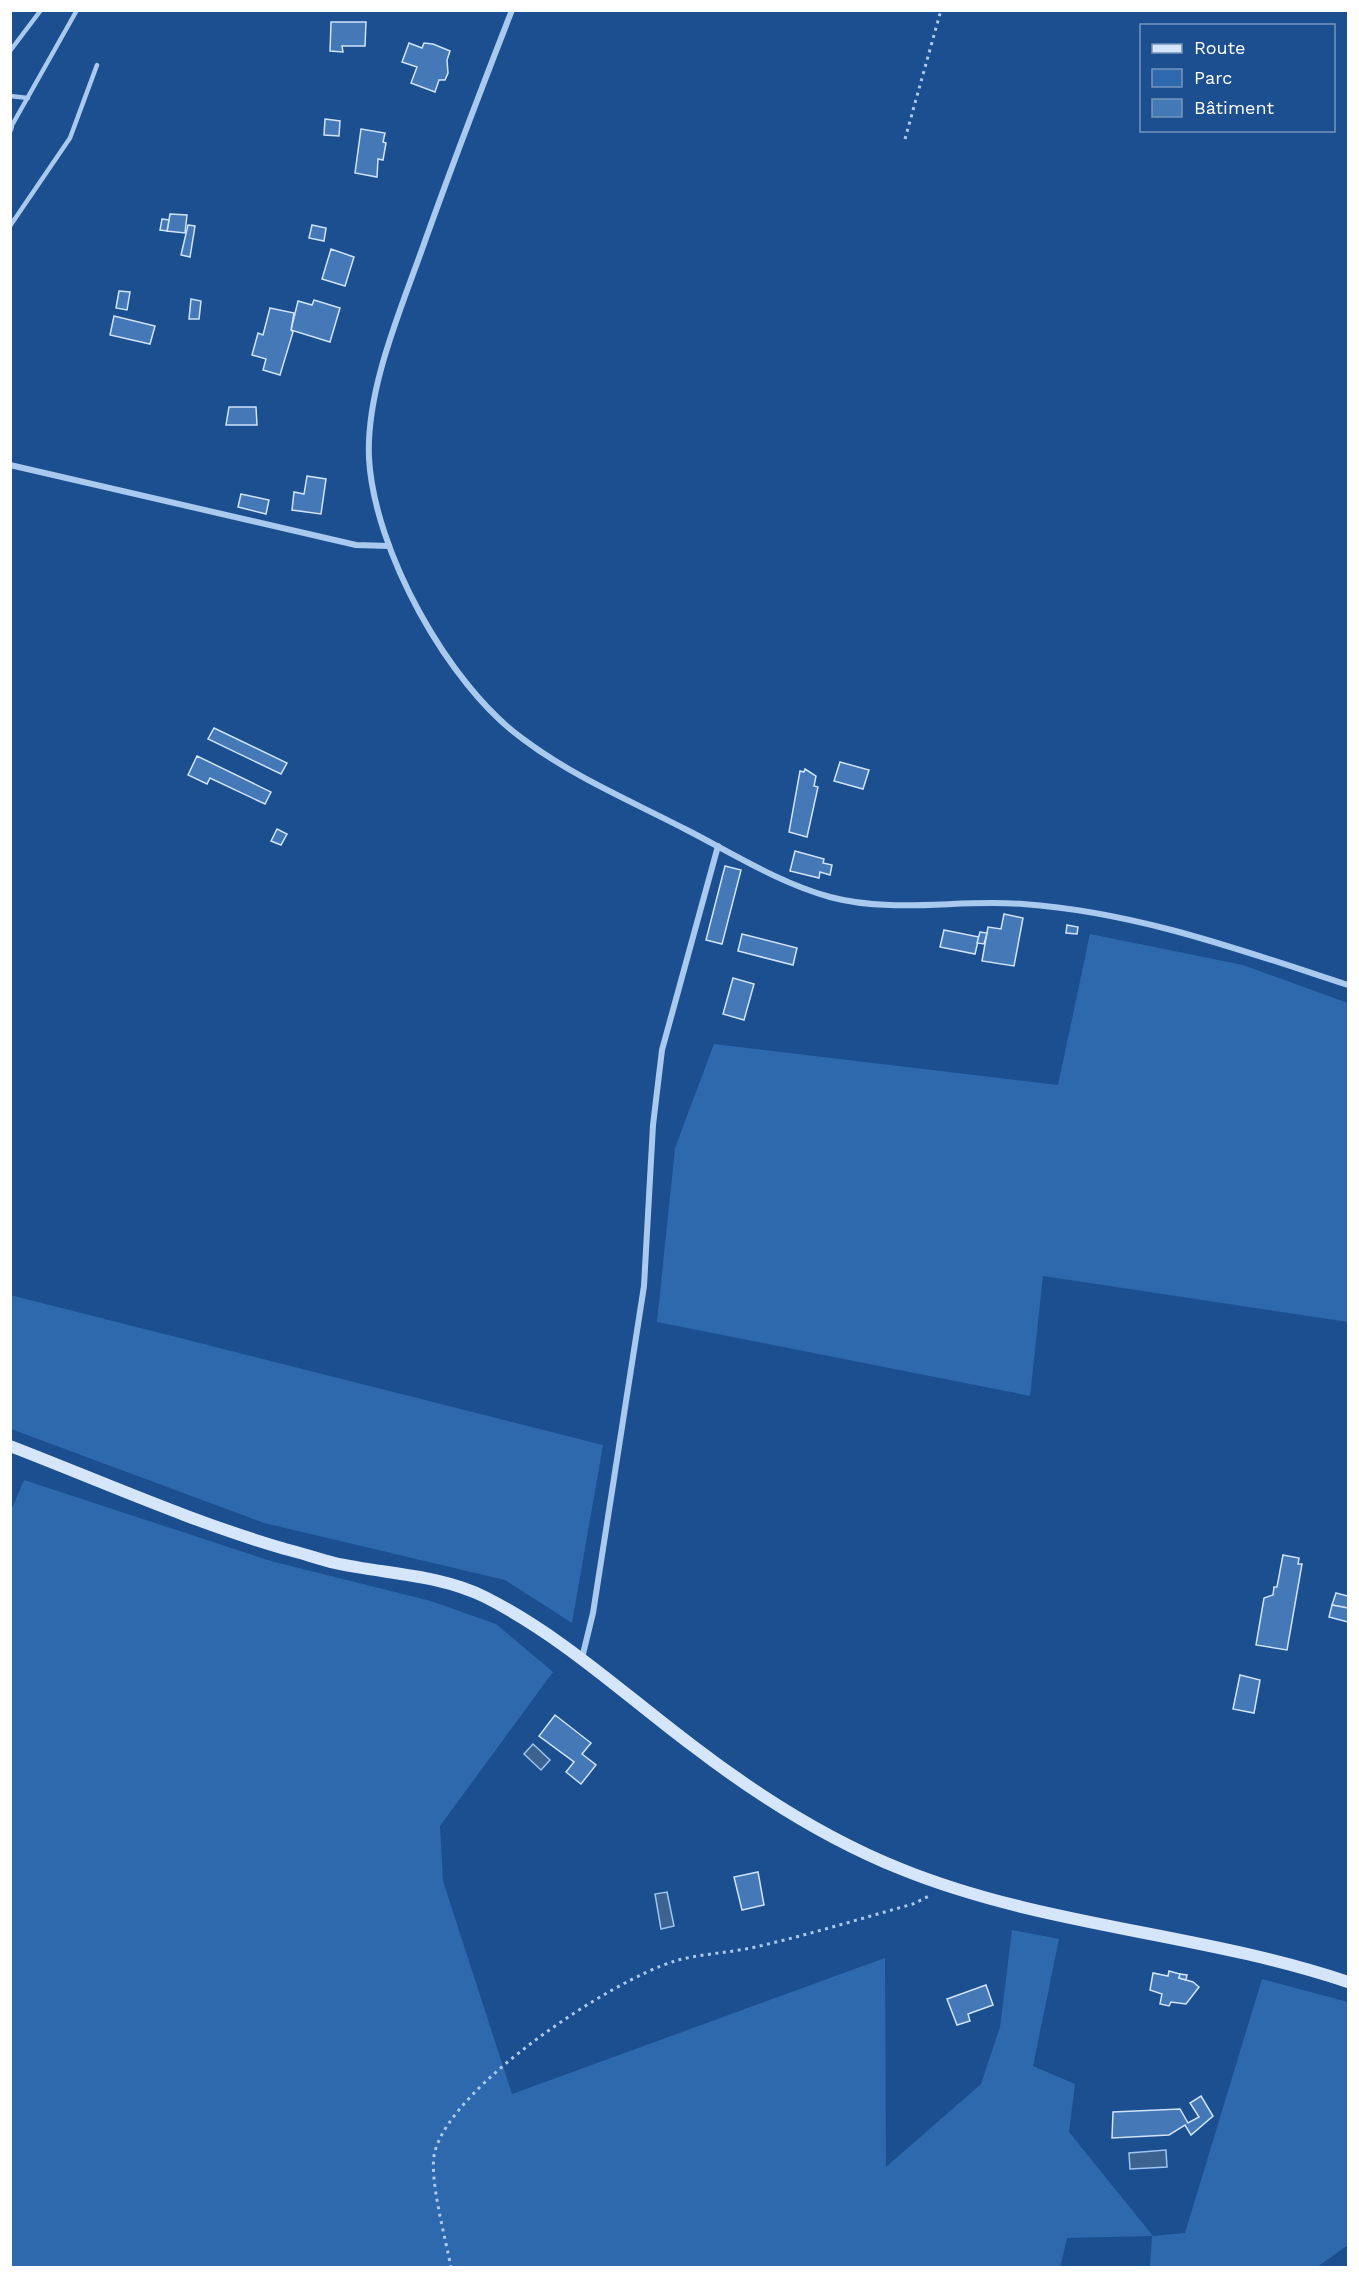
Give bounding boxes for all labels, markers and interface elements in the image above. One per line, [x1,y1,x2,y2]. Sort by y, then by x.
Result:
legend [1140,24,1335,132]
text: Route [1194,37,1246,58]
text: Parc [1194,67,1232,88]
text: Bâtiment [1194,97,1274,118]

